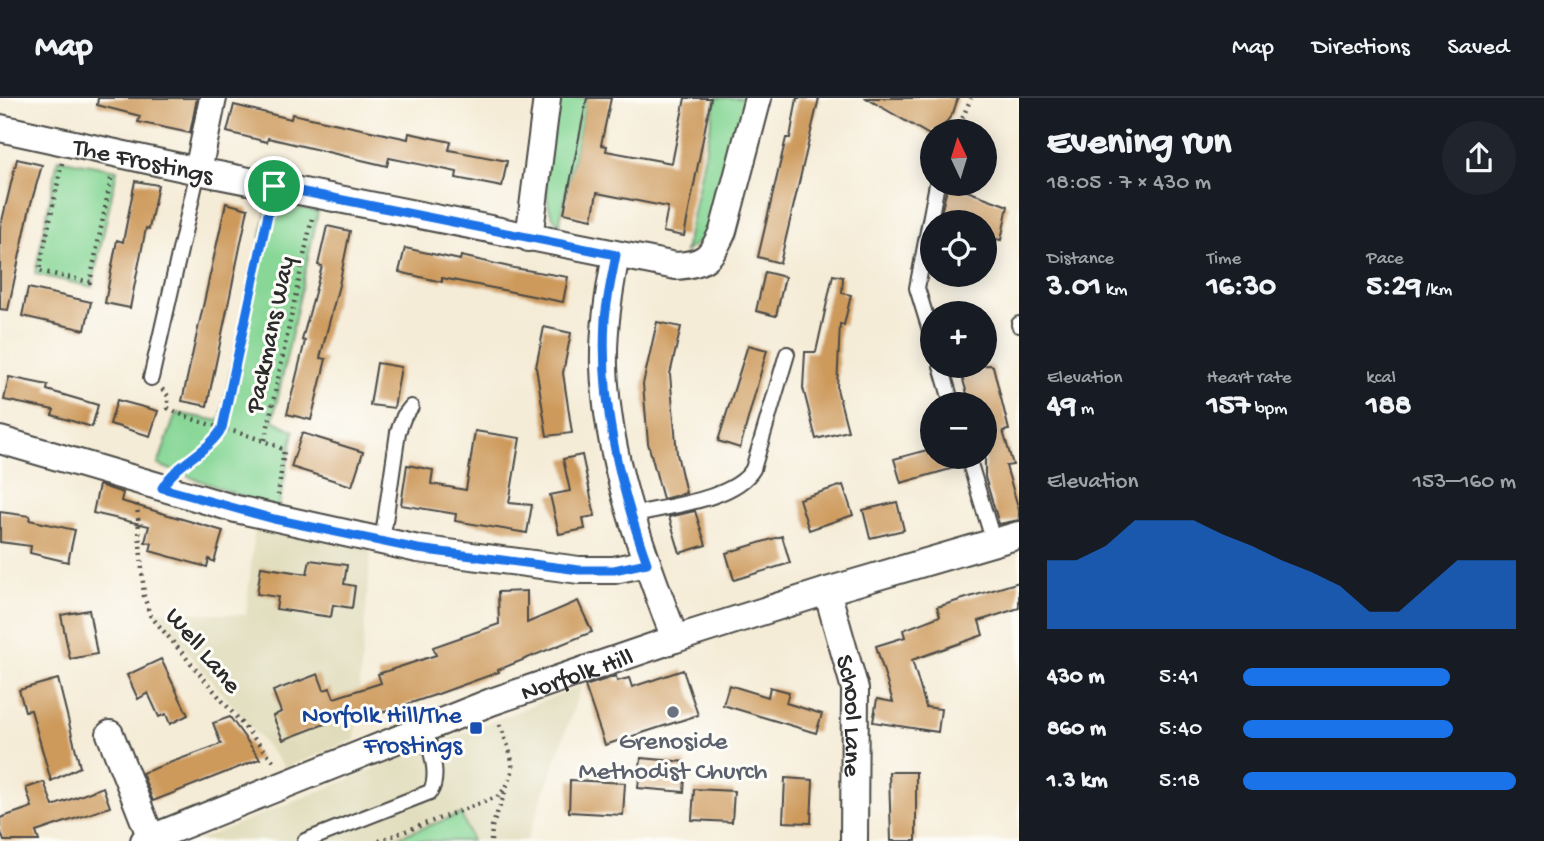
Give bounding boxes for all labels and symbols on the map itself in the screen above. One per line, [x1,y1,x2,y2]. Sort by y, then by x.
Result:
north arrow [920,119,998,196]
street label: The Frostings [68,133,217,194]
pin [244,156,304,216]
street label: Packmans Way [240,254,304,417]
street label: Well Lane [157,603,247,702]
street label: Norfolk Hill [518,643,638,711]
street label: School Lane [826,652,866,777]
place label: Norfolk Hill/The Frostings [302,702,463,763]
marker: Grenoside Methodist Church [665,704,681,720]
marker: Norfolk Hill/The Frostings [468,720,484,736]
place label: Grenoside Methodist Church [578,728,768,789]

